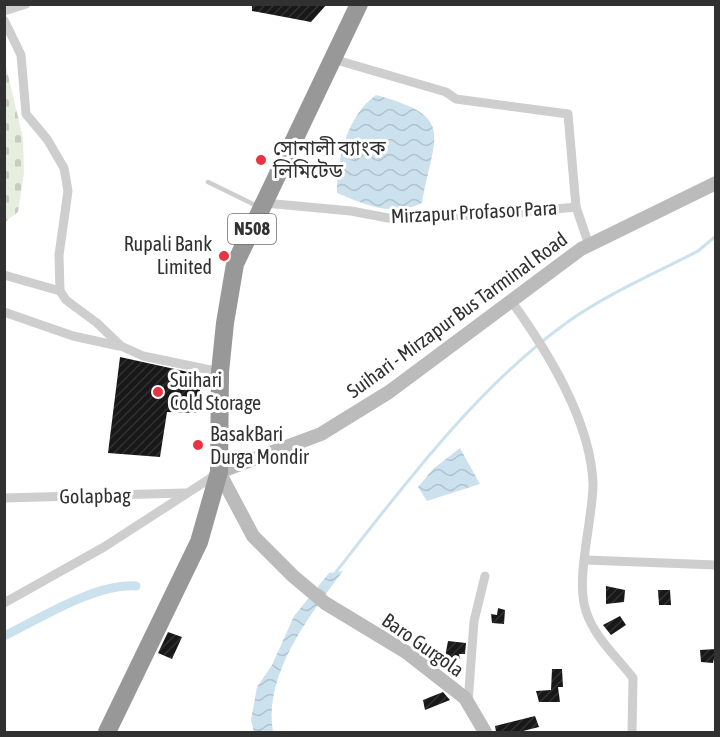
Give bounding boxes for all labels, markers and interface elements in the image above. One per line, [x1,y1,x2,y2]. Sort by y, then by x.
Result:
place label: সোনালী ব্যাংক লিমিটেড [272,136,386,182]
marker: সোনালী ব্যাংক লিমিটেড [254,153,268,167]
street label: Mirzapur Profasor Para [390,196,558,227]
road number: N508 [228,214,276,244]
street label: Suihari - Mirzapur Bus Tarminal Road [342,227,571,402]
place label: Rupali Bank Limited [124,232,212,278]
marker: Rupali Bank Limited [217,249,231,263]
place label: Suihari Cold Storage [170,368,261,414]
marker: Suihari Cold Storage [151,385,165,399]
place label: BasakBari Durga Mondir [210,422,310,468]
marker: BasakBari Durga Mondir [191,438,205,452]
street label: Golapbag [59,483,131,508]
street label: Baro Gurgola [378,608,469,681]

